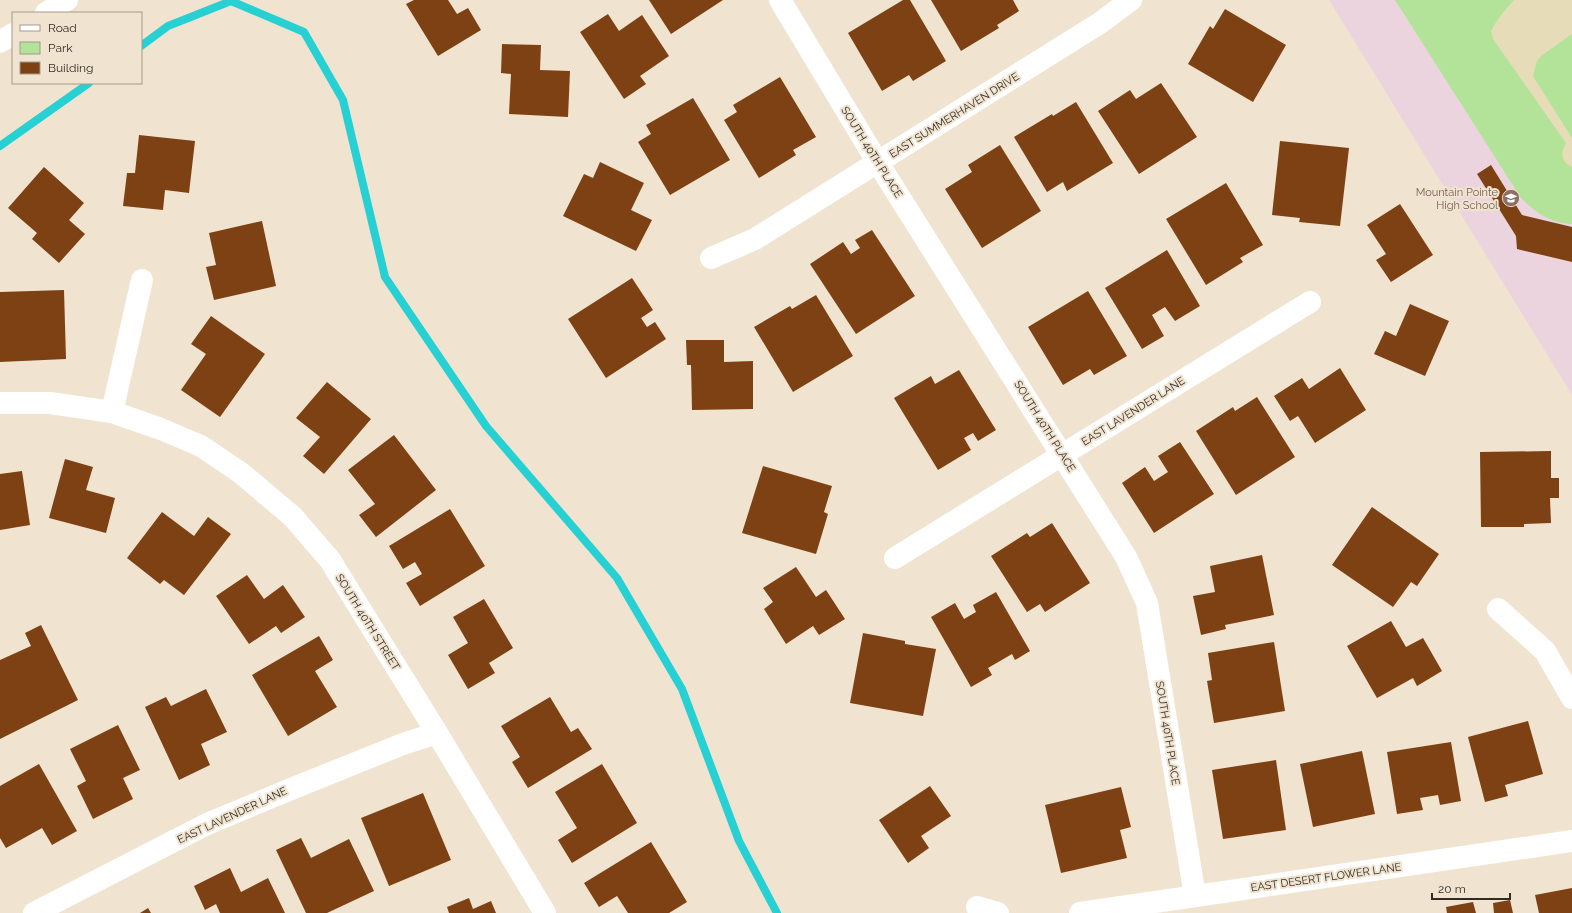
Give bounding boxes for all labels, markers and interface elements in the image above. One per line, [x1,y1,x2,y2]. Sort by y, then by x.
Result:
legend [12,12,142,84]
text: Road [48,21,77,35]
text: Park [48,41,73,55]
text: Building [48,61,94,75]
street label: EAST SUMMERHAVEN DRIVE [887,70,1022,161]
street label: SOUTH 40TH PLACE [838,104,905,201]
place label: Mountain Pointe High School [1416,186,1499,212]
school or university icon: Mountain Pointe High School [1501,188,1521,208]
street label: EAST LAVENDER LANE [1079,374,1188,449]
street label: SOUTH 40TH PLACE [1011,378,1078,475]
street label: SOUTH 40TH STREET [333,572,403,673]
street label: SOUTH 40TH PLACE [1153,680,1182,786]
street label: EAST LAVENDER LANE [175,784,289,847]
street label: EAST DESERT FLOWER LANE [1250,860,1402,894]
scale bar [1432,875,1510,901]
text: 20 m [1438,882,1466,896]

